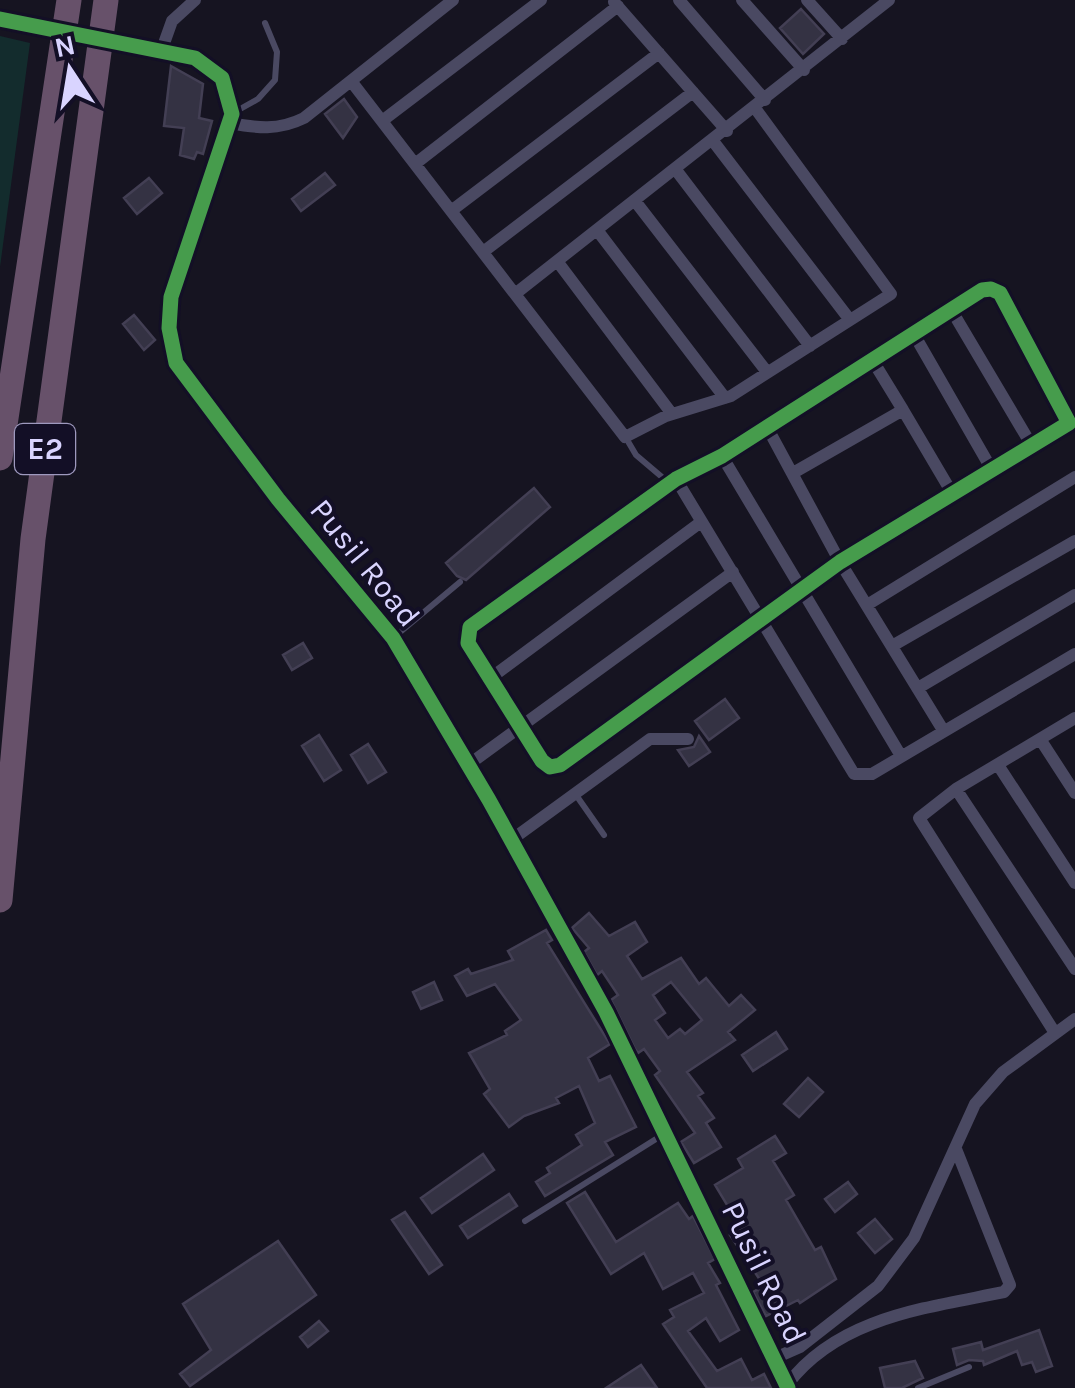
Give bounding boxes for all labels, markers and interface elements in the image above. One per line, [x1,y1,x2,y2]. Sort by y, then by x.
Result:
north arrow [20,20,120,120]
text: N [52,28,78,64]
road number: E2 [15,424,75,474]
street label: Pusil Road [302,492,428,634]
street label: Pusil Road [714,1196,814,1350]

